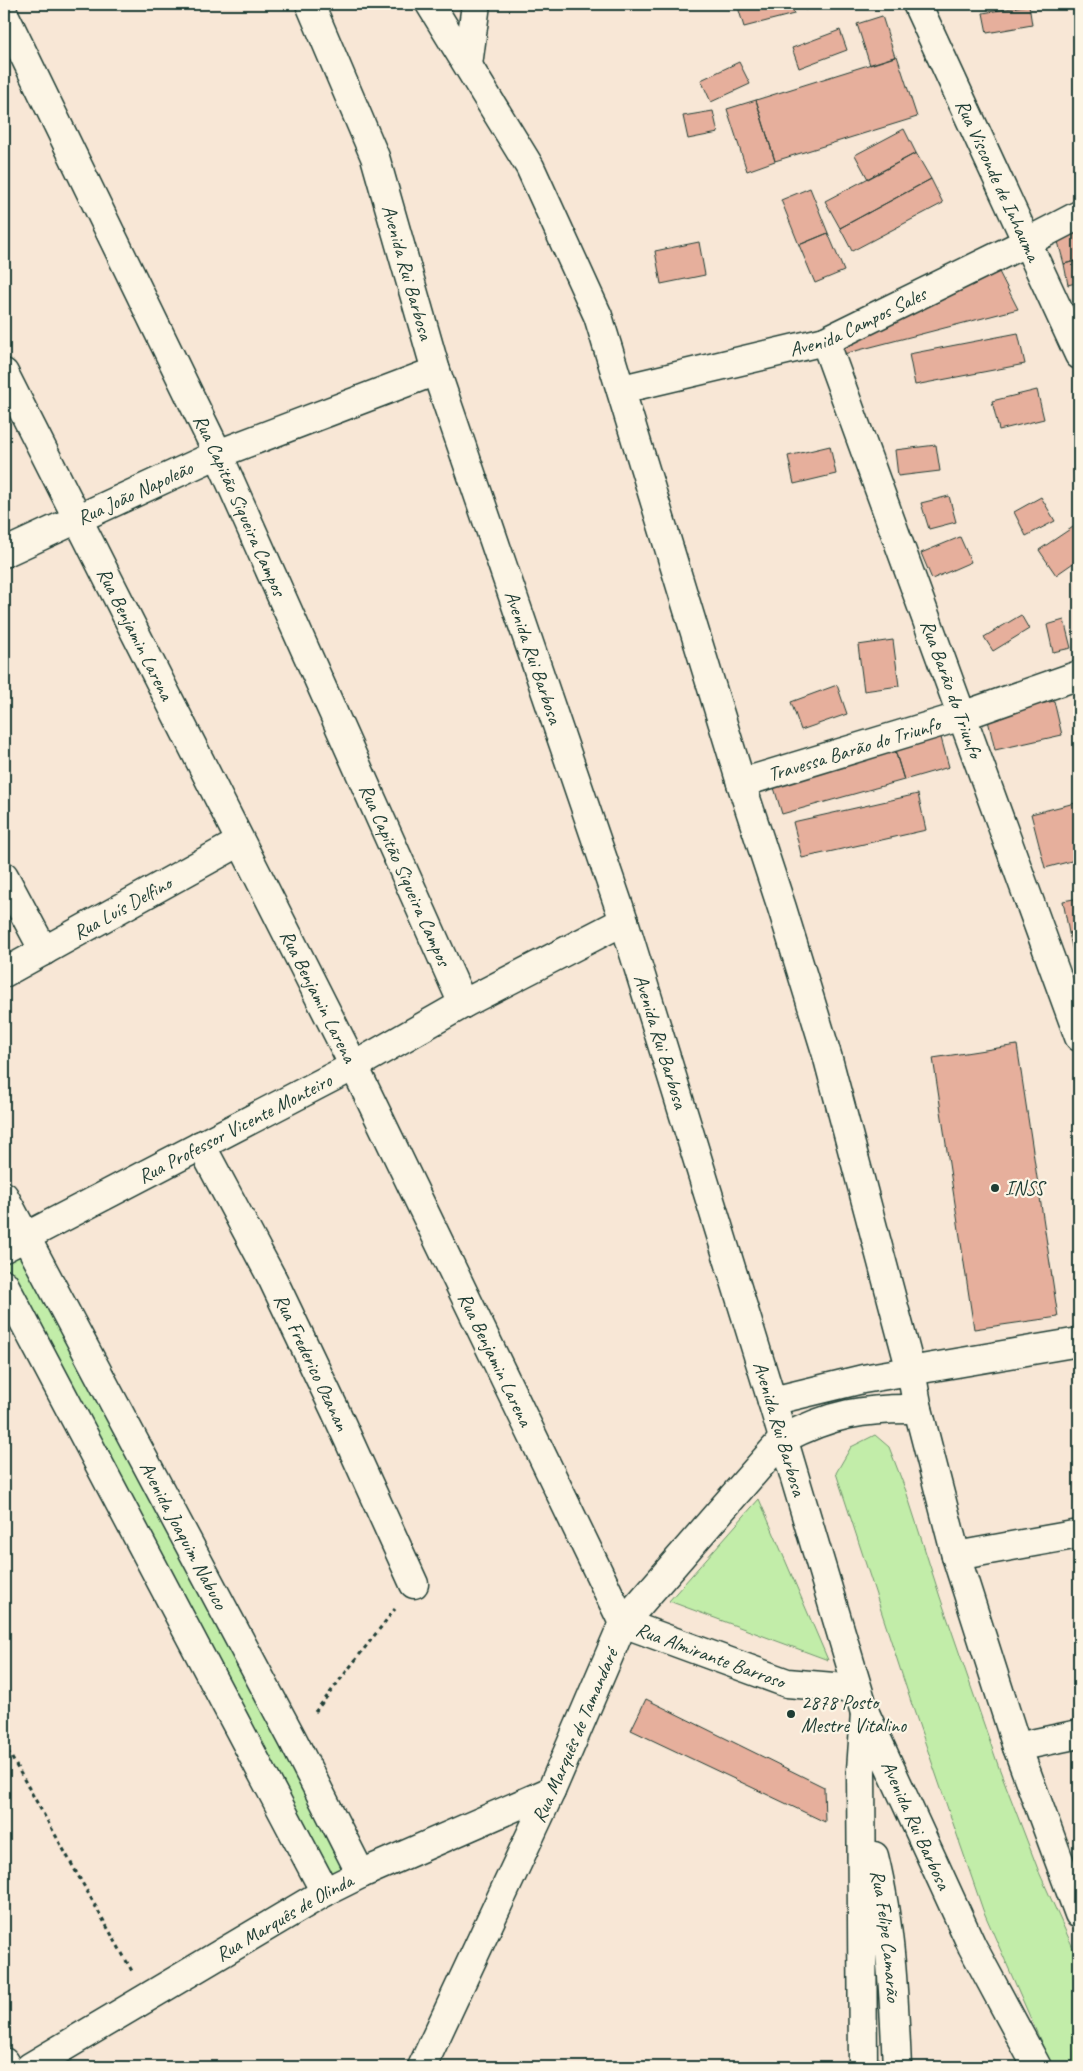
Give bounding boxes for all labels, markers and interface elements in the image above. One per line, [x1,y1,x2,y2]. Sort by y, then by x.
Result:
street label: Rua Visconde de Inhauma [950,96,1047,267]
street label: Avenida Rui Barbosa [376,202,439,345]
street label: Avenida Campos Sales [787,280,932,362]
street label: Rua Capitão Siqueira Campos [188,410,293,602]
street label: Rua João Napoleão [73,455,198,530]
street label: Rua Benjamin Larena [91,563,180,706]
street label: Avenida Rui Barbosa [499,587,568,729]
street label: Rua Barão do Triunfo [915,616,989,763]
street label: Travessa Barão do Triunfo [765,711,945,787]
street label: Rua Capitão Siqueira Campos [354,780,457,972]
street label: Rua Luís Delfino [69,870,178,945]
street label: Rua Benjamin Larena [274,926,363,1069]
street label: Avenida Rui Barbosa [628,971,694,1114]
street label: Rua Professor Vicente Monteiro [134,1067,337,1189]
place label: INSS [1005,1176,1047,1201]
marker: INSS [989,1182,1001,1194]
street label: Rua Benjamin Larena [452,1289,539,1432]
street label: Rua Frederico Ozanan [268,1290,355,1436]
street label: Avenida Rui Barbosa [748,1358,812,1501]
street label: Avenida Joaquim Nabuco [134,1457,234,1614]
street label: Rua Almirante Barroso [632,1617,790,1695]
street label: Rua Marquês de Tamandaré [526,1642,625,1827]
place label: 2878 Posto Mestre Vitalino [801,1690,907,1738]
marker: 2878 Posto Mestre Vitalino [785,1708,797,1720]
street label: Avenida Rui Barbosa [876,1757,957,1895]
street label: Rua Marquês de Olinda [211,1867,359,1967]
street label: Rua Felipe Camarão [865,1868,906,2004]

